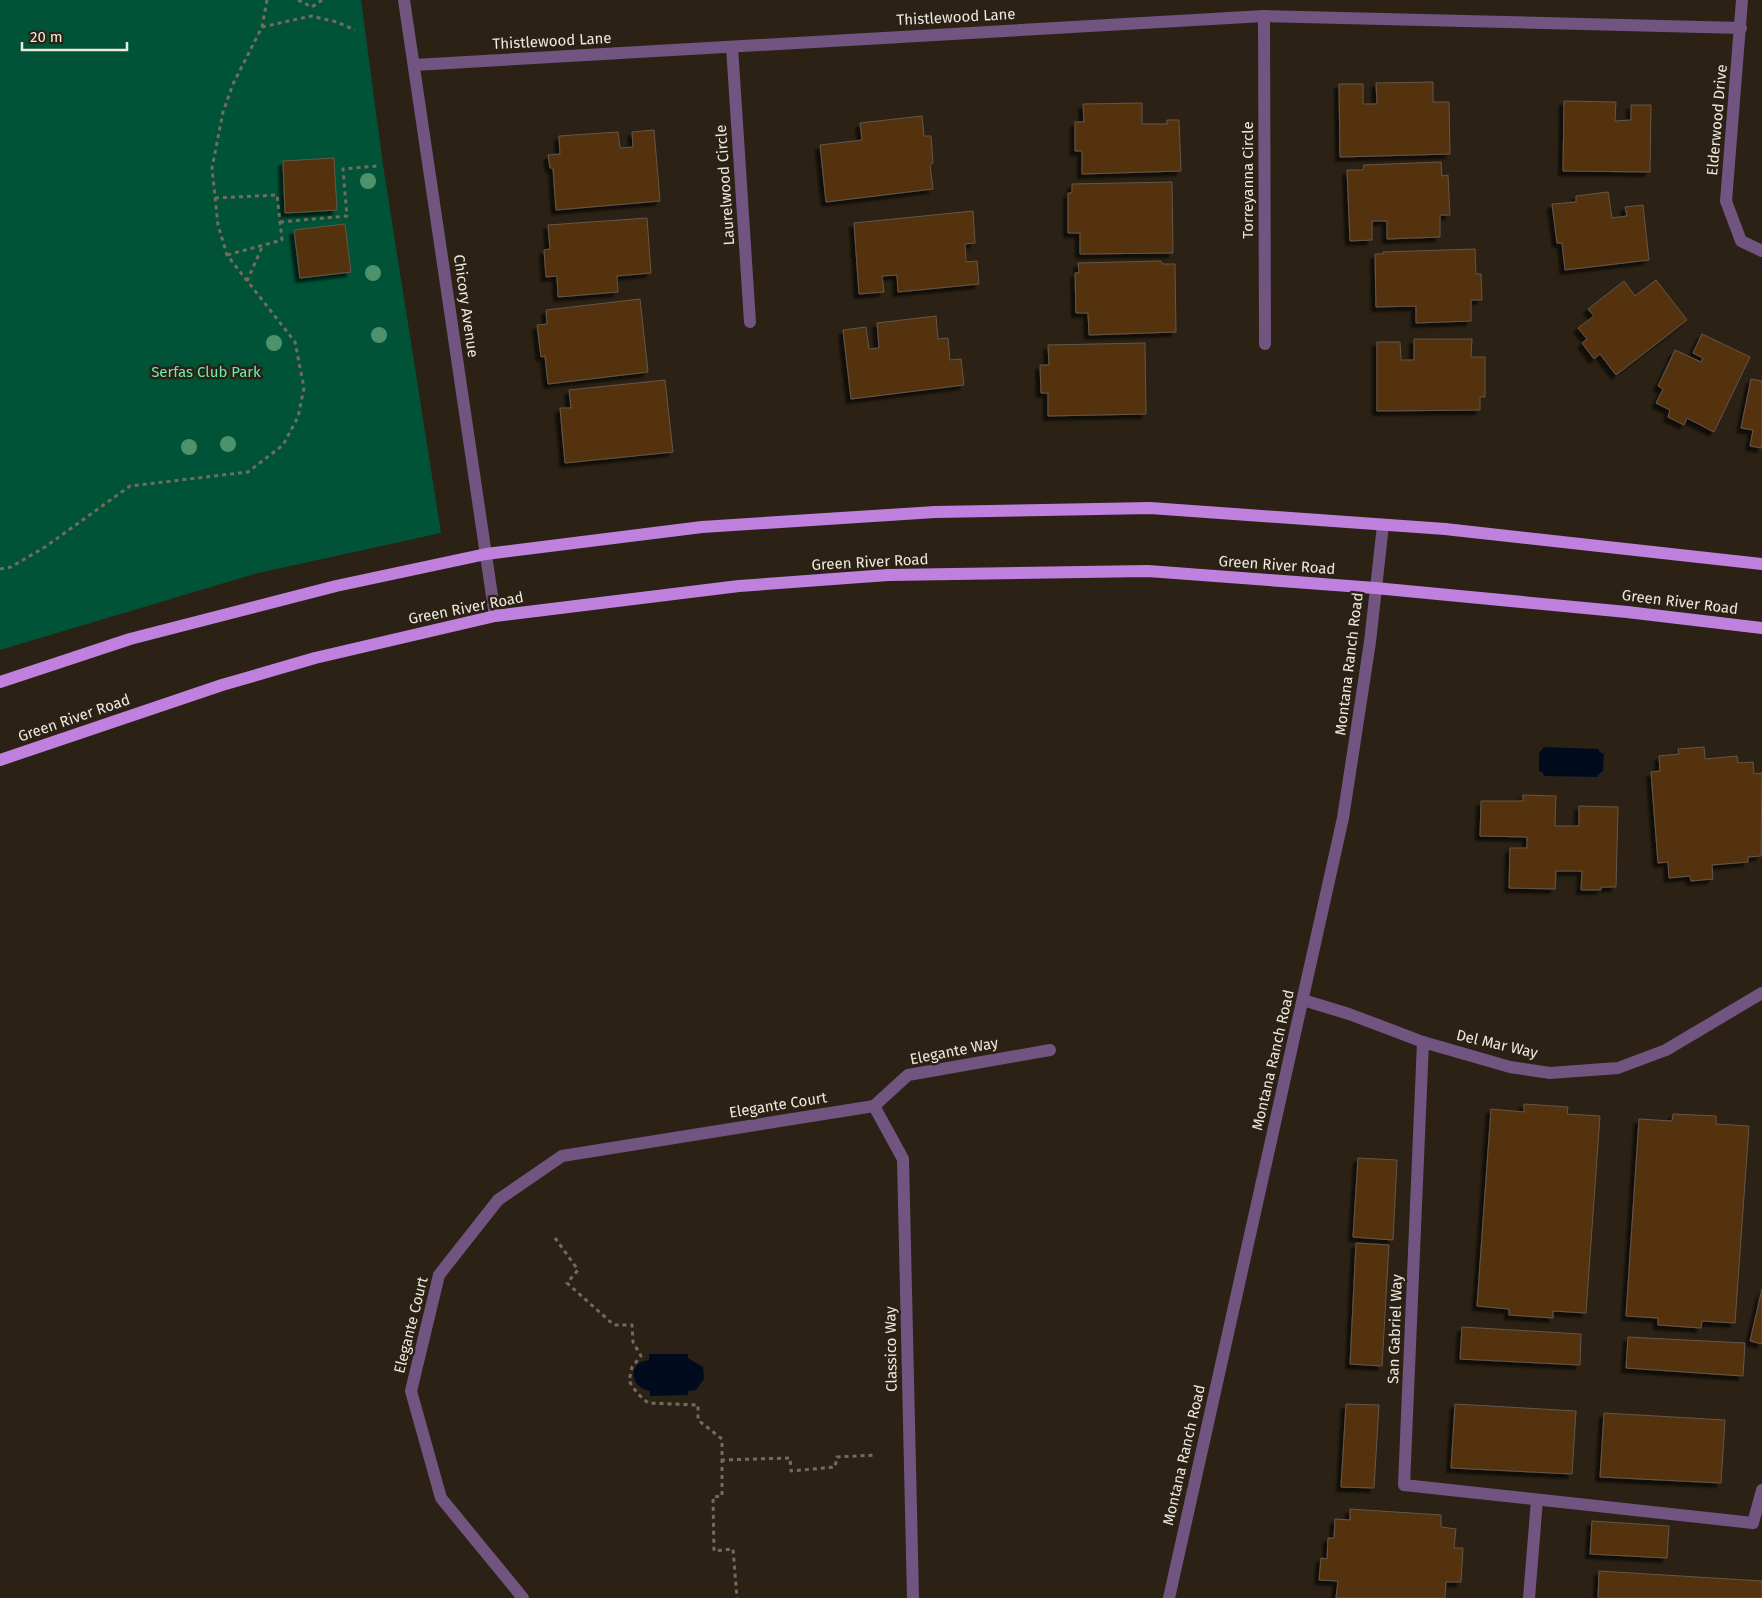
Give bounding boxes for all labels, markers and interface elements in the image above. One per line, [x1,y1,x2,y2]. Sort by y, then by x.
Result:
street label: Thistlewood Lane [896,5,1016,29]
scale bar [22,20,128,52]
text: 20 m [30,28,63,46]
street label: Thistlewood Lane [492,29,612,53]
street label: Elderwood Drive [1703,64,1731,176]
street label: Torreyanna Circle [1239,121,1257,239]
street label: Laurelwood Circle [712,124,738,246]
street label: Chicory Avenue [450,253,482,359]
park label: Serfas Club Park [151,363,261,381]
street label: Green River Road [811,550,929,574]
street label: Green River Road [1218,552,1336,578]
street label: Green River Road [1621,586,1739,618]
street label: Green River Road [407,588,525,628]
street label: Montana Ranch Road [1331,591,1367,737]
street label: Green River Road [16,690,132,746]
street label: Montana Ranch Road [1248,988,1298,1132]
street label: Del Mar Way [1455,1026,1540,1062]
street label: Elegante Way [908,1034,1000,1068]
street label: Elegante Court [728,1088,829,1122]
street label: San Gabriel Way [1384,1273,1406,1384]
street label: Elegante Court [390,1274,432,1375]
street label: Classico Way [881,1305,901,1392]
street label: Montana Ranch Road [1159,1383,1209,1527]

